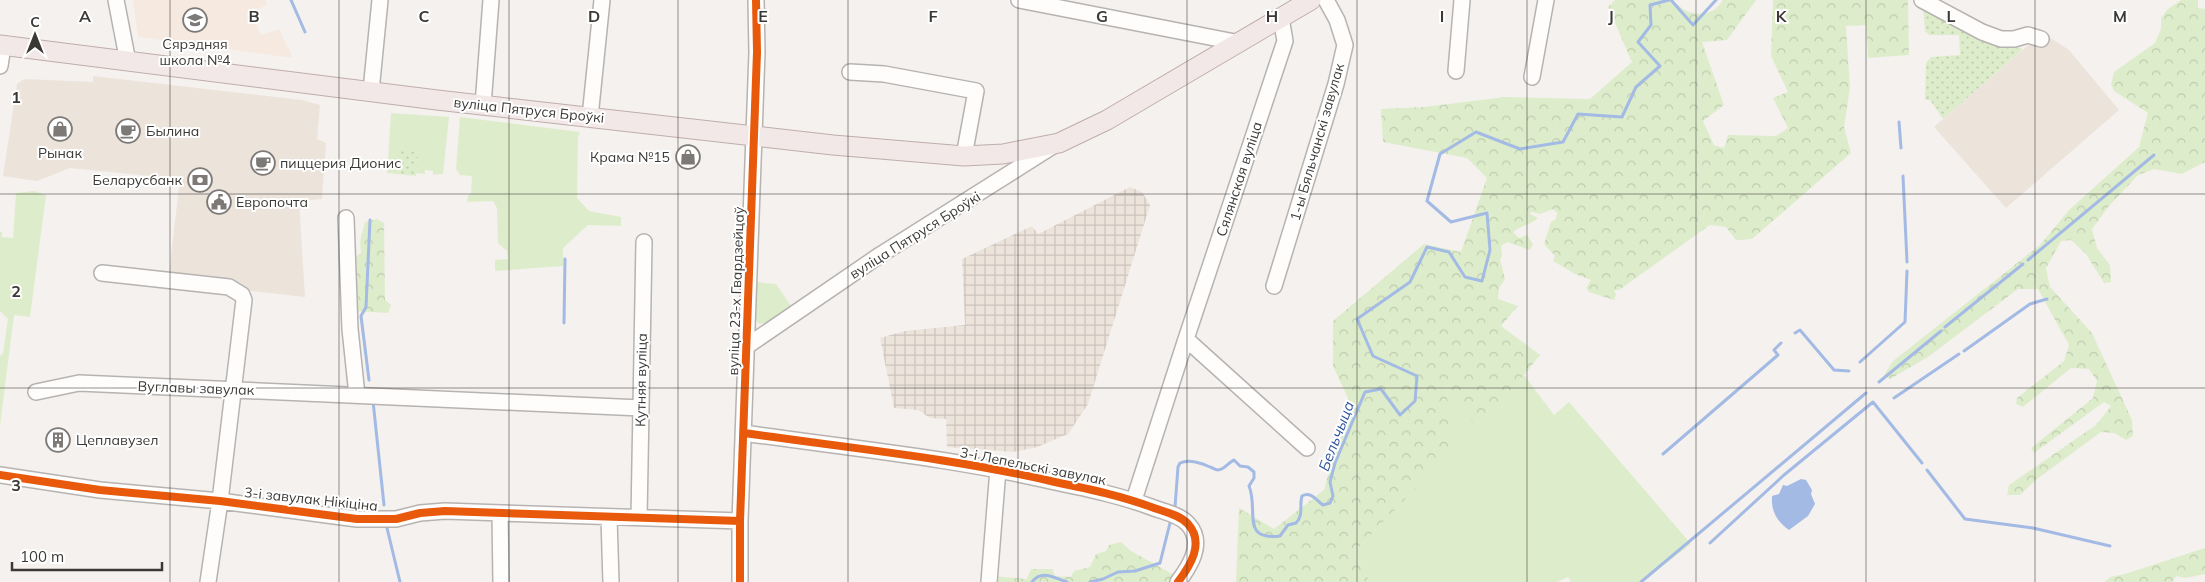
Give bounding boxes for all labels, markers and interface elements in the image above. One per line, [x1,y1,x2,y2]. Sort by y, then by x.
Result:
text: A [79,6,91,26]
text: B [248,6,260,26]
text: C [419,6,430,26]
text: D [588,6,600,26]
text: E [758,6,768,26]
text: F [928,6,938,26]
text: G [1096,6,1108,26]
text: H [1266,6,1278,26]
text: I [1440,6,1444,26]
text: J [1608,6,1614,26]
text: K [1776,6,1788,26]
text: L [1947,6,1956,26]
text: M [2113,6,2127,26]
school or university icon: Сярэдняя школа №4 [182,7,208,33]
north arrow [10,10,60,60]
text: С [30,13,40,31]
place label: Сярэдняя школа №4 [160,35,231,69]
street label: 1-ы Бяльчанскі завулак [1286,61,1348,223]
text: 1 [11,87,21,107]
street label: вуліца Пятруся Броўкі [453,93,605,127]
shop icon: Рынак [47,116,73,142]
cafe icon: Былина [115,118,141,144]
street label: Сялянская вуліца [1212,119,1266,239]
place label: Былина [146,122,199,140]
place label: Рынак [38,144,82,162]
shop icon: Крама №15 [675,144,701,170]
place label: Крама №15 [590,148,670,166]
cafe icon: пиццерия Дионис [250,150,276,176]
place label: пиццерия Дионис [280,154,401,172]
bank icon: Беларусбанк [187,167,213,193]
place label: Беларусбанк [92,171,182,189]
street label: вуліца Пятруся Броўкі [846,187,984,283]
public building icon: Европочта [206,189,232,215]
place label: Европочта [236,193,308,211]
street label: вуліца 23-х Гвардзейцаў [724,206,748,376]
text: 2 [11,281,21,301]
street label: Кутняя вуліца [631,333,651,427]
street label: Вуглавы завулак [137,377,255,399]
water label: Бельчыца [1314,398,1358,474]
building icon: Цеплавузел [45,427,71,453]
place label: Цеплавузел [76,431,159,449]
street label: 3-і Лепельскі завулак [958,443,1108,489]
text: 3 [11,475,21,495]
street label: 3-і завулак Нікіціна [243,483,379,515]
scale bar [12,540,162,572]
text: 100 m [20,547,64,566]

